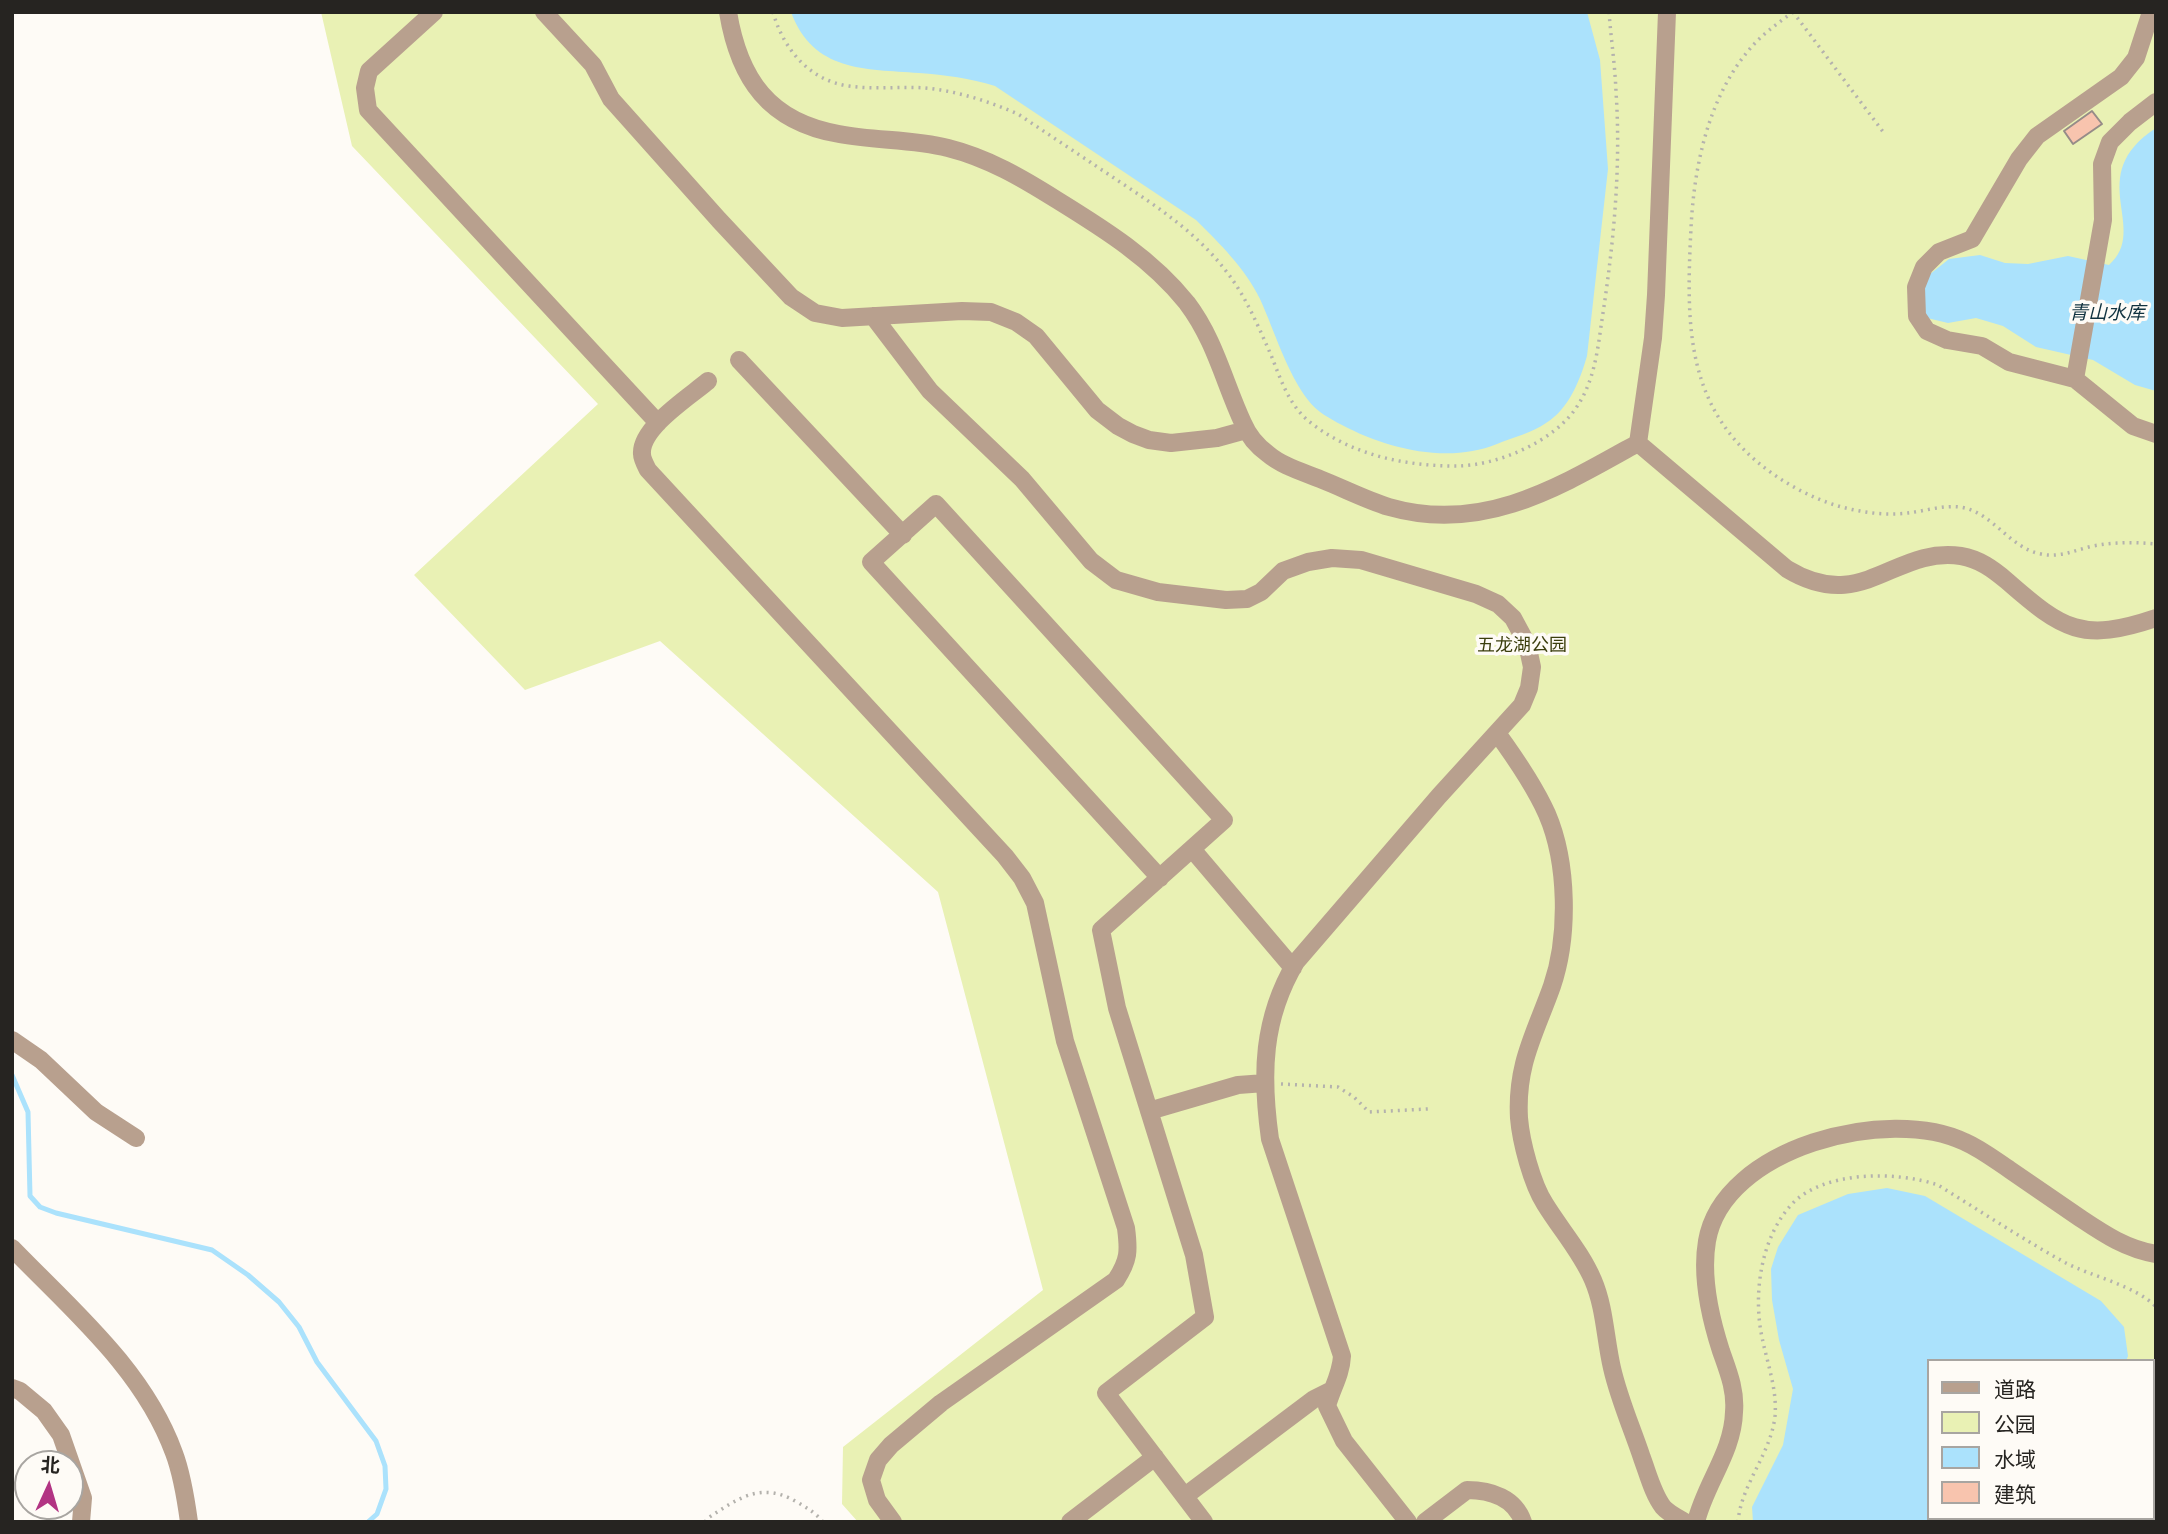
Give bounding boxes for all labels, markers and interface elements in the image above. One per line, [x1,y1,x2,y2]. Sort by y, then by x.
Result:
water label: 青山水库 [2069,302,2145,324]
park label: 五龙湖公园 [1477,635,1567,657]
legend [1926,1359,2154,1520]
text: 道路 [1994,1377,2036,1402]
text: 公园 [1994,1412,2036,1437]
text: 水域 [1994,1447,2036,1472]
north arrow [14,1450,84,1520]
text: 北 [40,1453,61,1478]
text: 建筑 [1994,1482,2036,1507]

